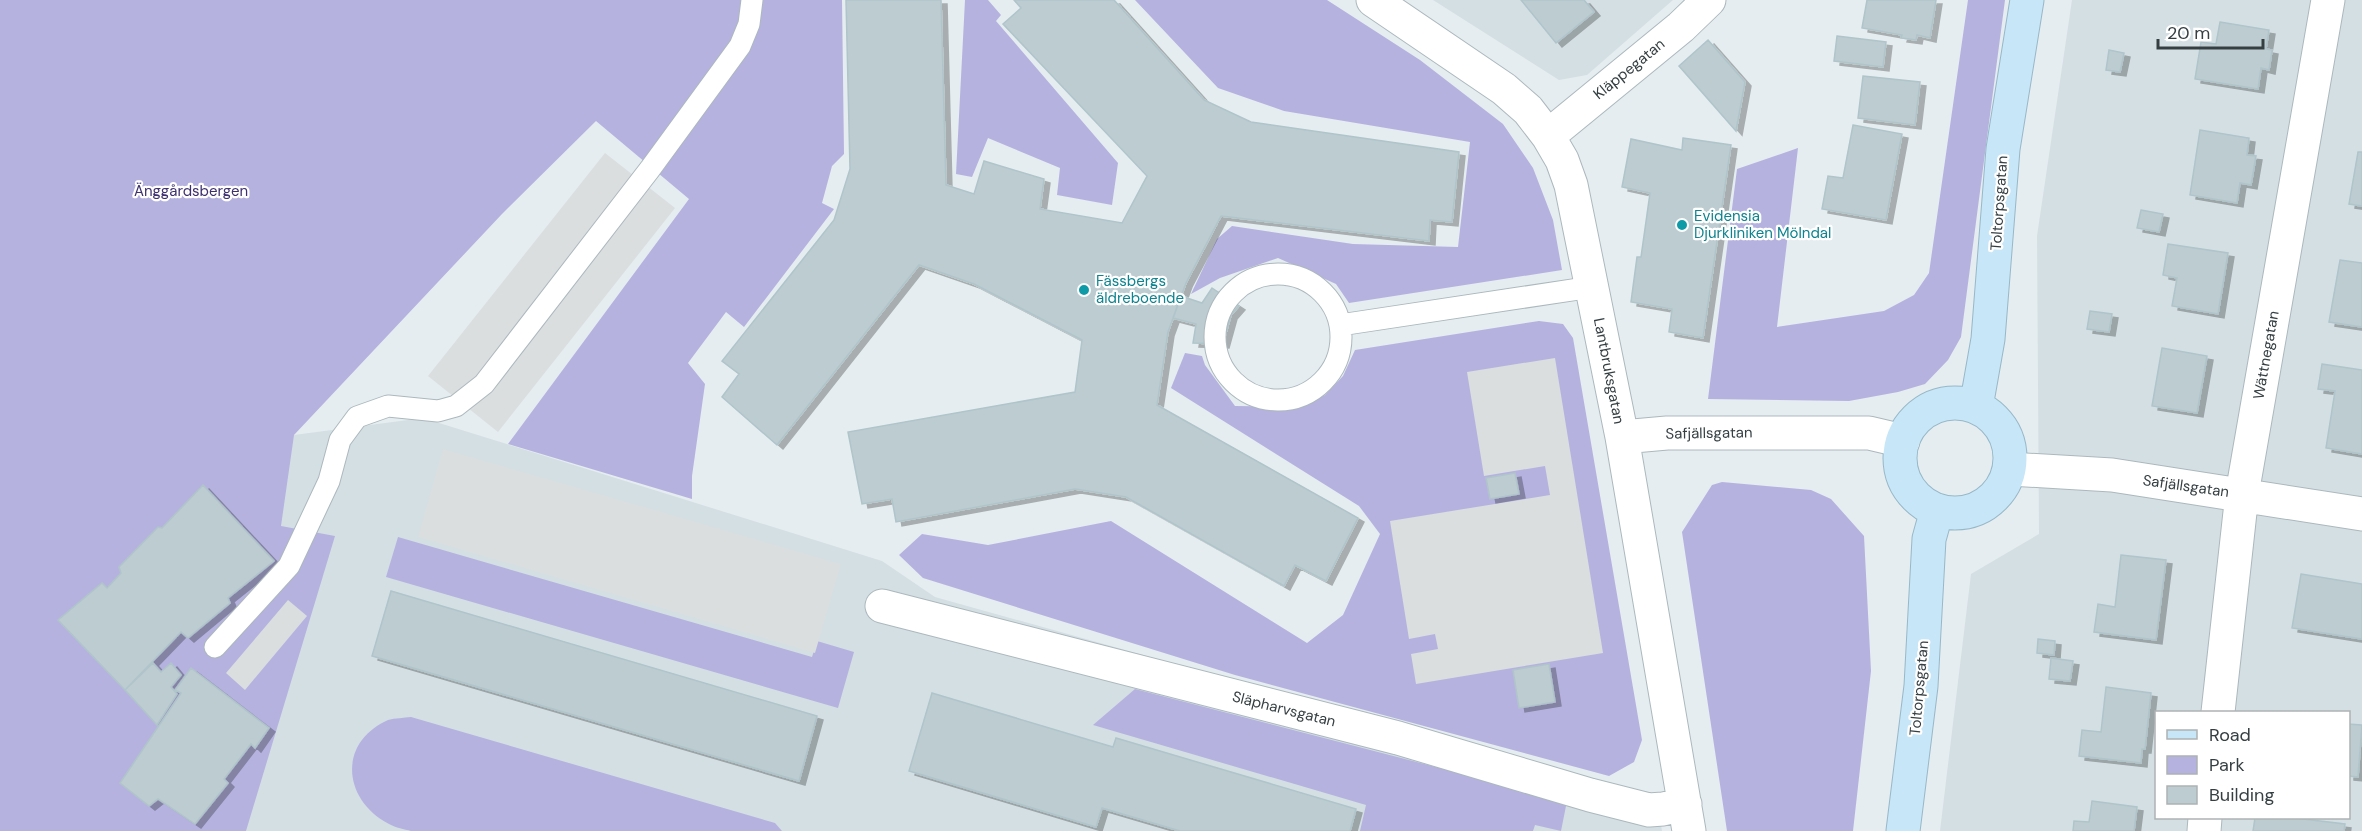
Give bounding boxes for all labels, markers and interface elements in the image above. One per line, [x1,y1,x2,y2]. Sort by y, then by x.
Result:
scale bar [2158,12,2263,50]
text: 20 m [2167,21,2210,45]
street label: Kläppegatan [1589,34,1669,104]
street label: Toltorpsgatan [1986,155,2012,251]
park label: Änggårdsbergen [134,181,248,201]
place label: Evidensia Djurkliniken Mölndal [1694,206,1831,243]
marker: Evidensia Djurkliniken Mölndal [1675,218,1689,232]
place label: Fässbergs äldreboende [1096,271,1184,308]
marker: Fässbergs äldreboende [1077,283,1091,297]
street label: Wättnegatan [2248,309,2284,401]
street label: Lantbruksgatan [1589,316,1629,426]
street label: Safjällsgatan [1665,422,1753,444]
street label: Safjällsgatan [2142,470,2230,502]
street label: Toltorpsgatan [1905,640,1933,736]
street label: Släpharvsgatan [1230,686,1338,732]
legend [2155,711,2350,819]
text: Road [2209,723,2251,747]
text: Park [2209,753,2245,777]
text: Building [2209,783,2274,807]

